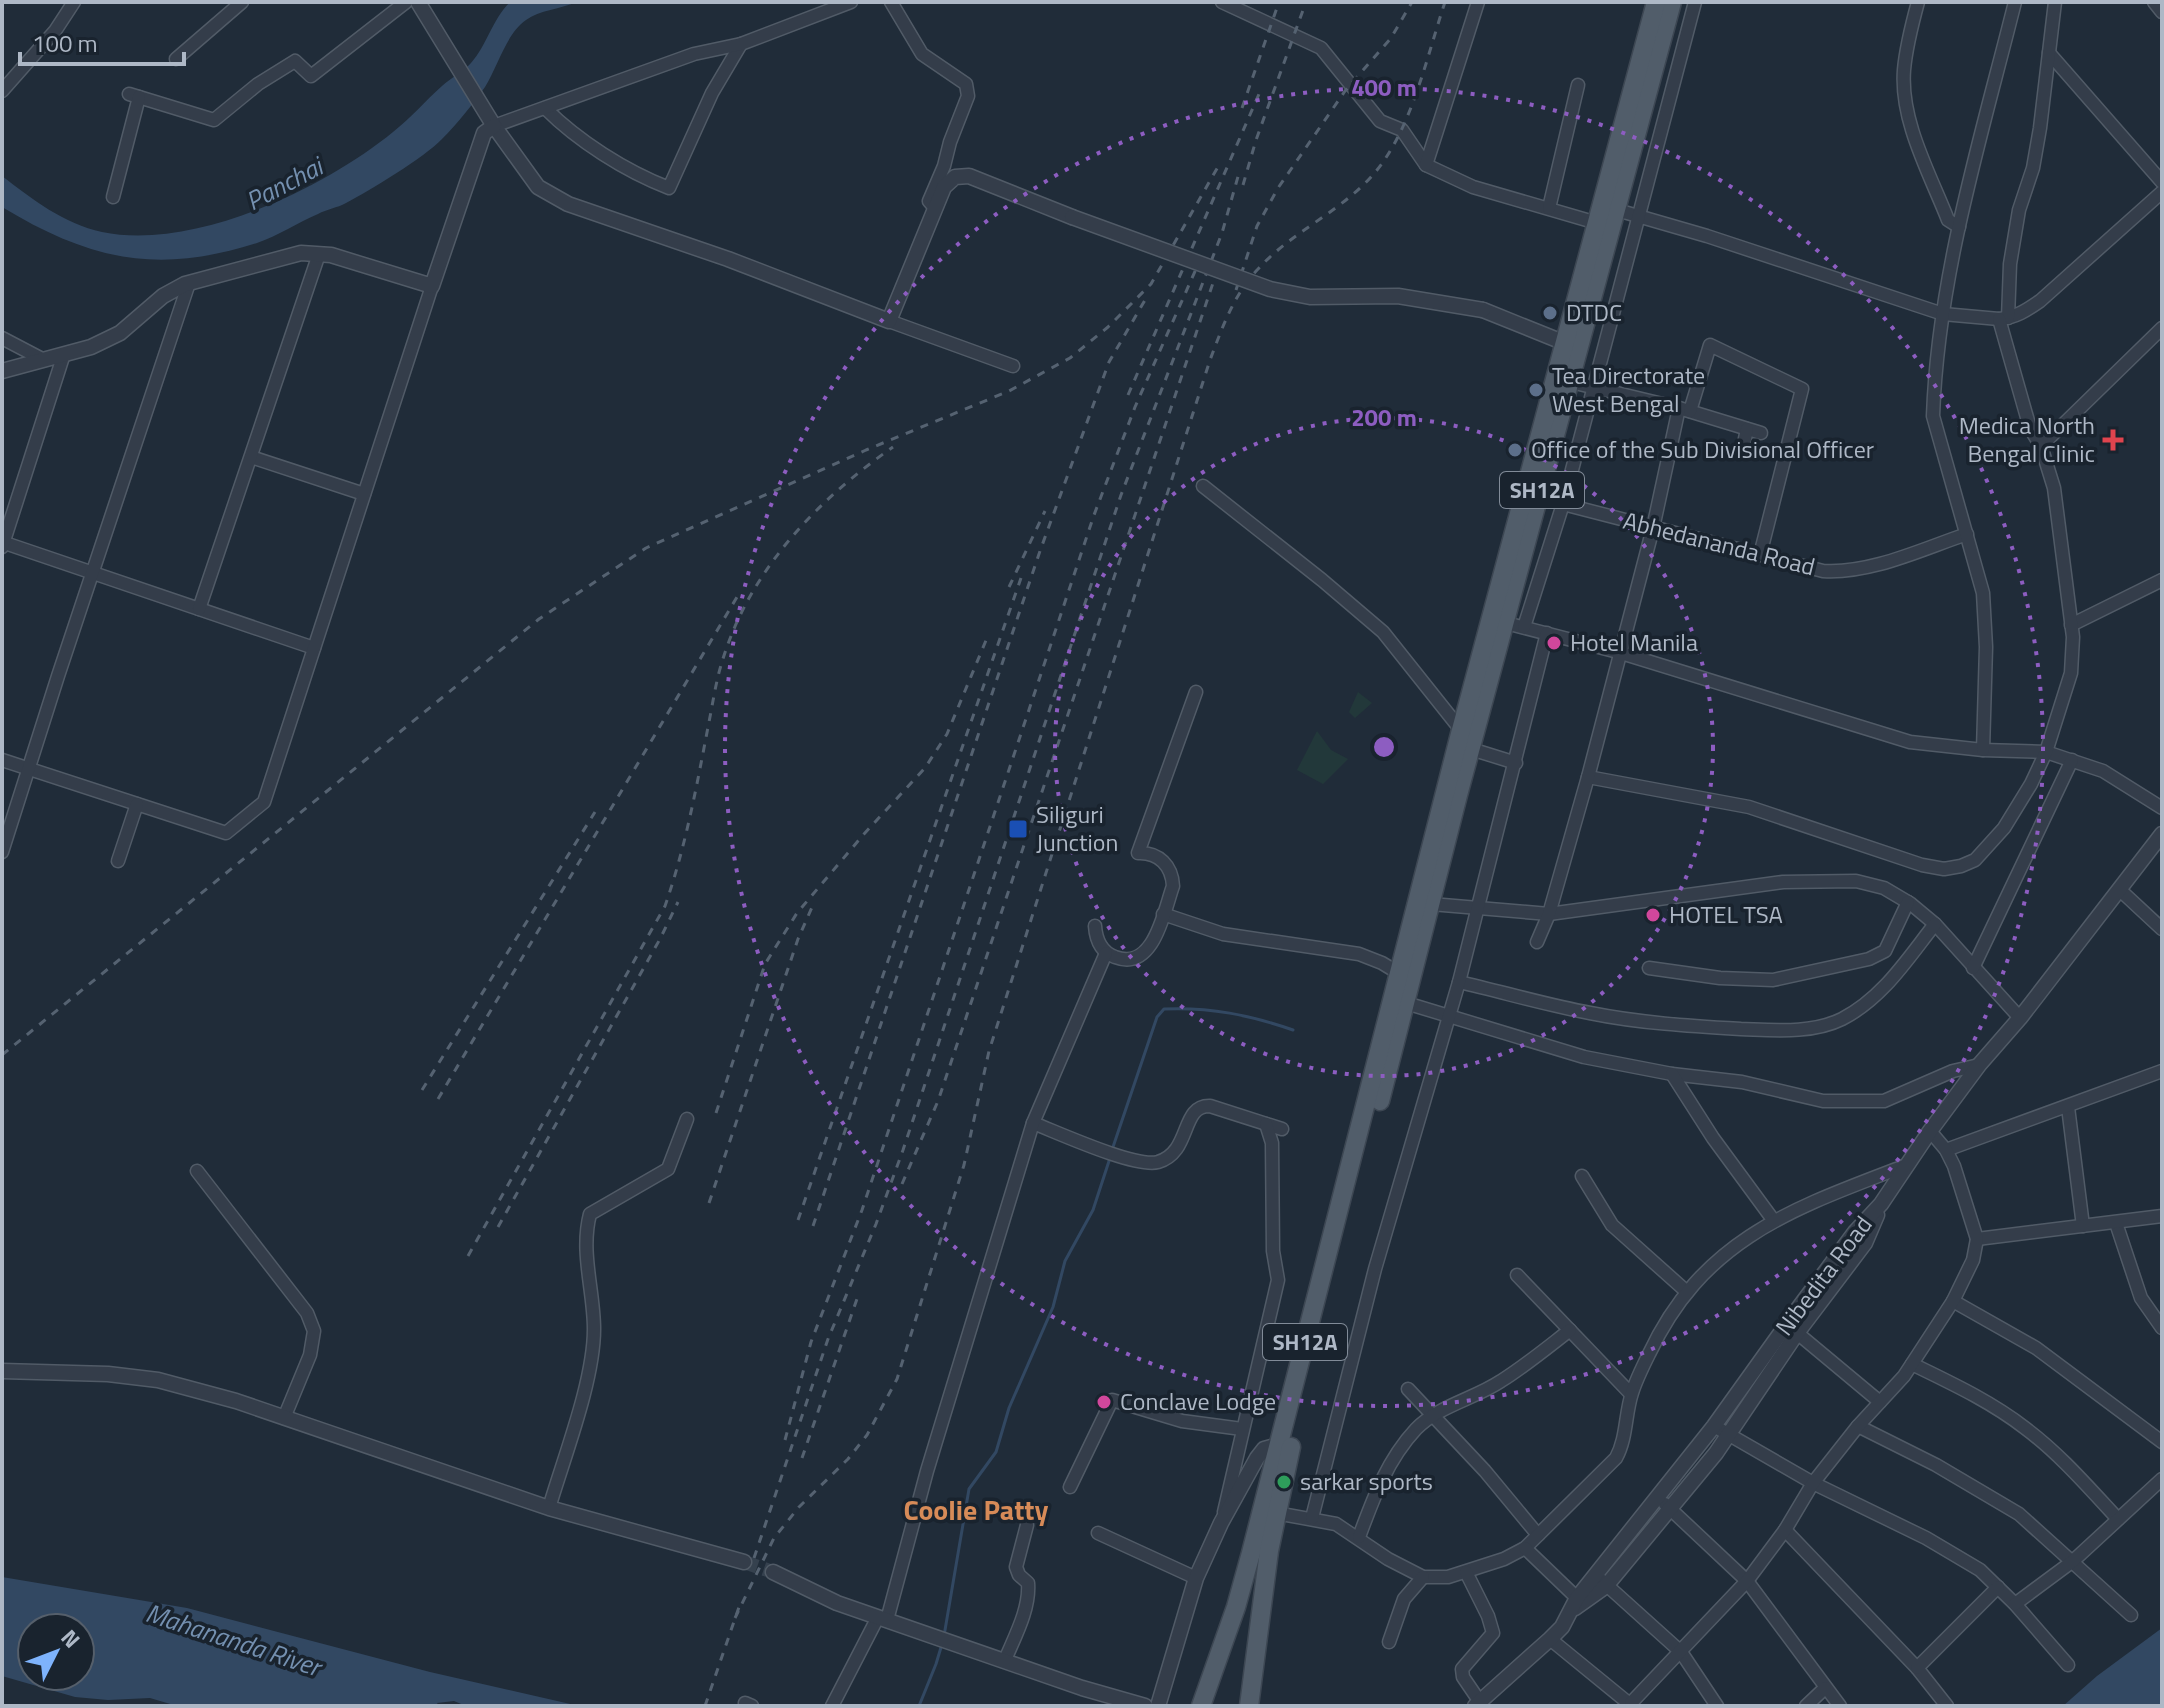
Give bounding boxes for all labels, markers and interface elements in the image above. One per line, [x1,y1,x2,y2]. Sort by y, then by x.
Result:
scale bar [20,16,184,66]
text: 100 m [32,25,98,61]
text: 400 m [1351,69,1417,105]
water label: Panchai [238,146,331,220]
place label: DTDC [1566,294,1622,330]
marker: DTDC [1541,304,1559,322]
place label: Tea Directorate West Bengal [1552,357,1705,421]
marker: Tea Directorate West Bengal [1527,381,1545,399]
text: 200 m [1351,399,1417,435]
place label: Medica North Bengal Clinic [1959,407,2095,471]
marker: Medica North Bengal Clinic [2102,429,2124,451]
place label: Office of the Sub Divisional Officer [1531,431,1874,467]
marker: Office of the Sub Divisional Officer [1506,441,1524,459]
road number: SH12A [1500,472,1584,508]
street label: Abhedananda Road [1620,502,1819,584]
place label: Hotel Manila [1570,624,1698,660]
marker: Hotel Manila [1545,634,1563,652]
centre of rings [1370,733,1398,761]
place label: Siliguri Junction [1036,796,1118,860]
marker: Siliguri Junction [1007,818,1029,840]
place label: HOTEL TSA [1669,896,1783,932]
marker: HOTEL TSA [1644,906,1662,924]
street label: Nibedita Road [1766,1208,1880,1343]
road number: SH12A [1263,1324,1347,1360]
place label: Conclave Lodge [1120,1383,1276,1419]
marker: Conclave Lodge [1095,1393,1113,1411]
place label: sarkar sports [1300,1463,1433,1499]
marker: sarkar sports [1275,1473,1293,1491]
district label: Coolie Patty [903,1488,1049,1531]
water label: Mahananda River [141,1593,328,1687]
north arrow [16,1612,96,1692]
text: N [53,1622,89,1656]

